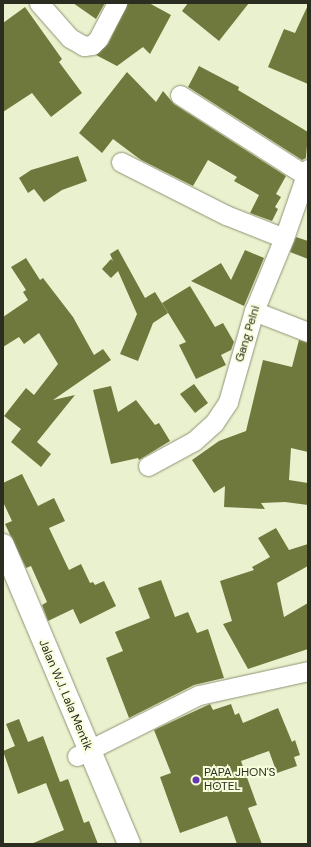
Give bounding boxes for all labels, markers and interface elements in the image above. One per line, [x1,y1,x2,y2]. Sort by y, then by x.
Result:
street label: Gang Pelni [233,304,263,364]
street label: Jalan W.J. Lala Mentik [35,637,95,753]
place label: PAPA JHON'S HOTEL [204,766,276,794]
marker: PAPA JHON'S HOTEL [191,775,201,785]

